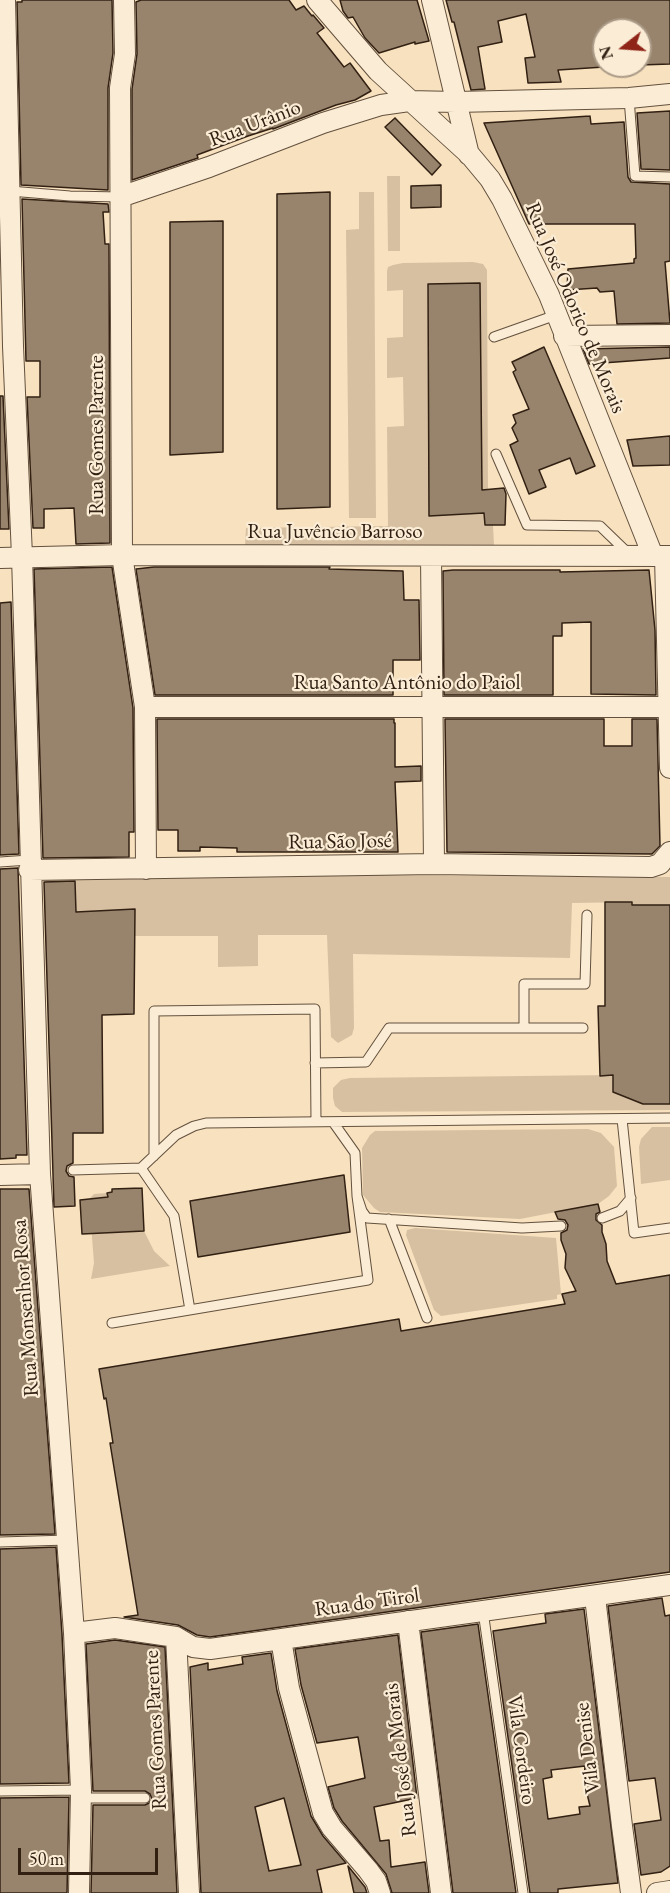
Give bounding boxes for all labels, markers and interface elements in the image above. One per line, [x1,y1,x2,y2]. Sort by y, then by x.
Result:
north arrow [592,18,652,78]
text: N [594,44,618,62]
street label: Rua Urânio [206,95,304,153]
street label: Rua José Odorico de Morais [519,199,631,417]
street label: Rua Gomes Parente [84,355,110,515]
street label: Rua Juvêncio Barroso [247,519,423,545]
street label: Rua Santo Antônio do Paiol [294,670,520,696]
street label: Rua São José [288,828,392,856]
street label: Rua Monsenhor Rosa [7,1219,45,1397]
street label: Rua do Tirol [313,1583,421,1623]
street label: Rua Gomes Parente [139,1650,173,1810]
street label: Rua José de Morais [379,1682,423,1838]
street label: Vila Cordeiro [501,1694,541,1806]
street label: Vila Denise [570,1701,606,1795]
scale bar [21,1836,160,1874]
text: 50 m [29,1847,64,1870]

